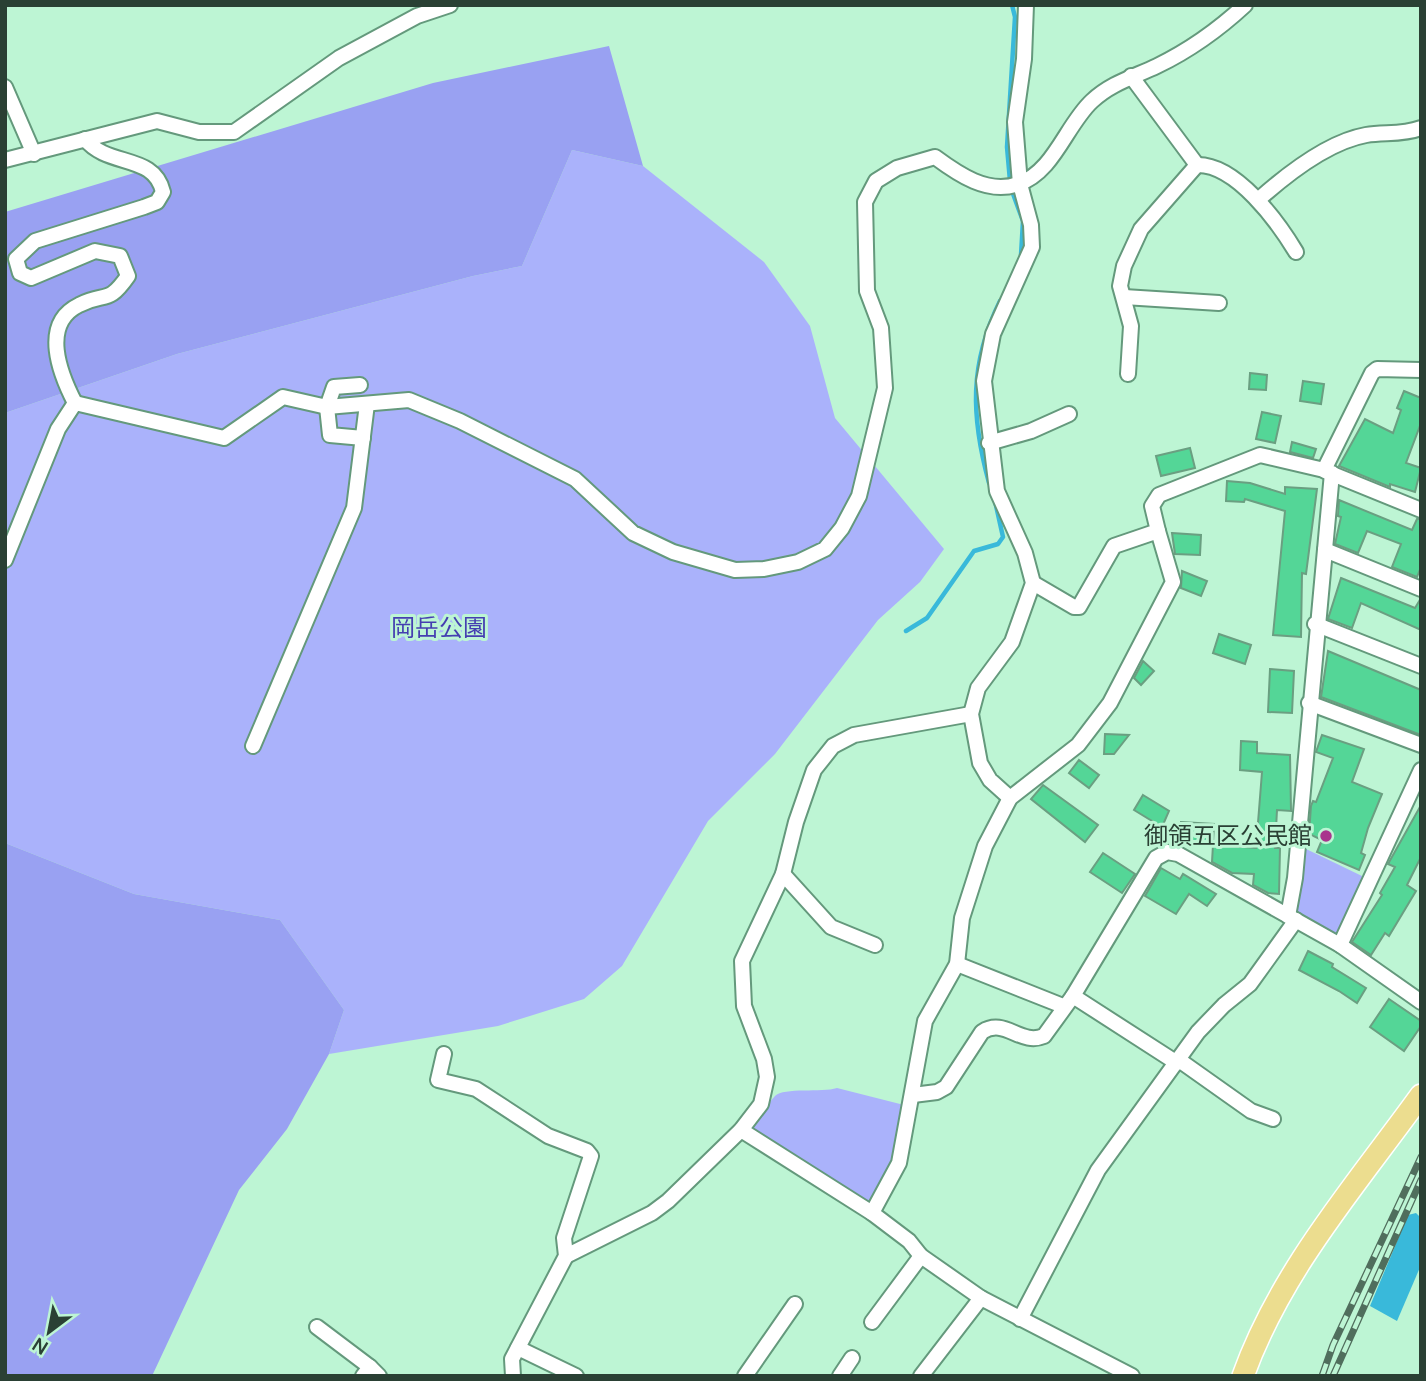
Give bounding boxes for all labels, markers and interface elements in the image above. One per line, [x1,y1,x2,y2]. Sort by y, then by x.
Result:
park label: 岡岳公園 [391,610,487,643]
place label: 御領五区公民館 [1144,818,1312,851]
marker: 御領五区公民館 [1318,828,1334,844]
north arrow [14,1297,84,1367]
text: N [27,1332,53,1361]

